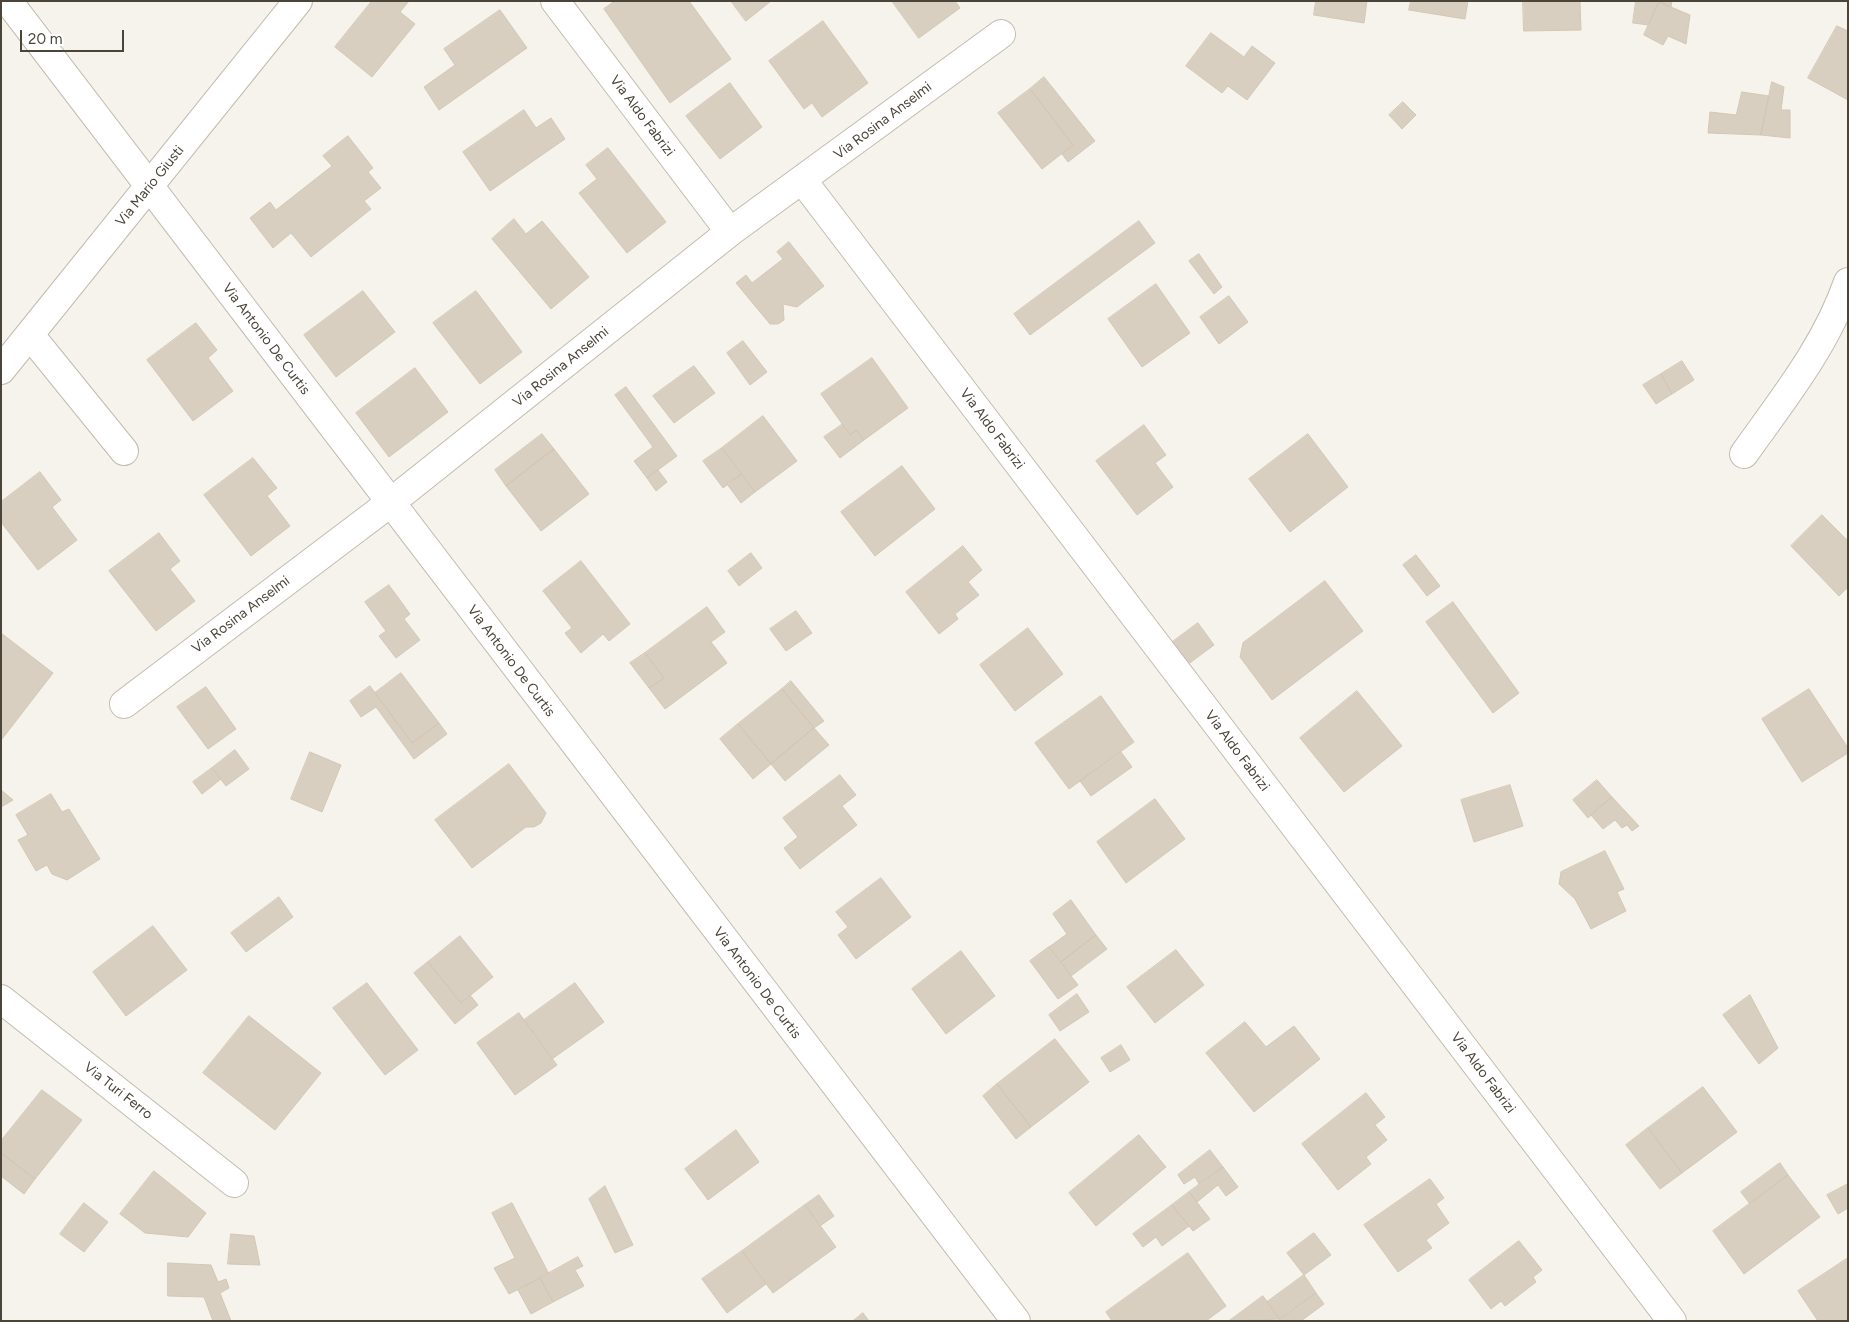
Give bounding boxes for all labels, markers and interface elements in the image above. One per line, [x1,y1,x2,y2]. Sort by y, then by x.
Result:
scale bar [22,20,126,52]
text: 20 m [28,30,62,48]
street label: Via Aldo Fabrizi [606,72,678,160]
street label: Via Rosina Anselmi [831,79,935,163]
street label: Via Mario Giusti [112,142,188,230]
street label: Via Antonio De Curtis [219,280,313,398]
street label: Via Rosina Anselmi [510,323,612,411]
street label: Via Aldo Fabrizi [956,385,1028,473]
street label: Via Rosina Anselmi [189,573,293,657]
street label: Via Antonio De Curtis [464,602,558,720]
street label: Via Aldo Fabrizi [1201,707,1273,795]
street label: Via Antonio De Curtis [710,924,804,1042]
street label: Via Aldo Fabrizi [1447,1029,1519,1117]
street label: Via Turi Ferro [80,1059,156,1123]

